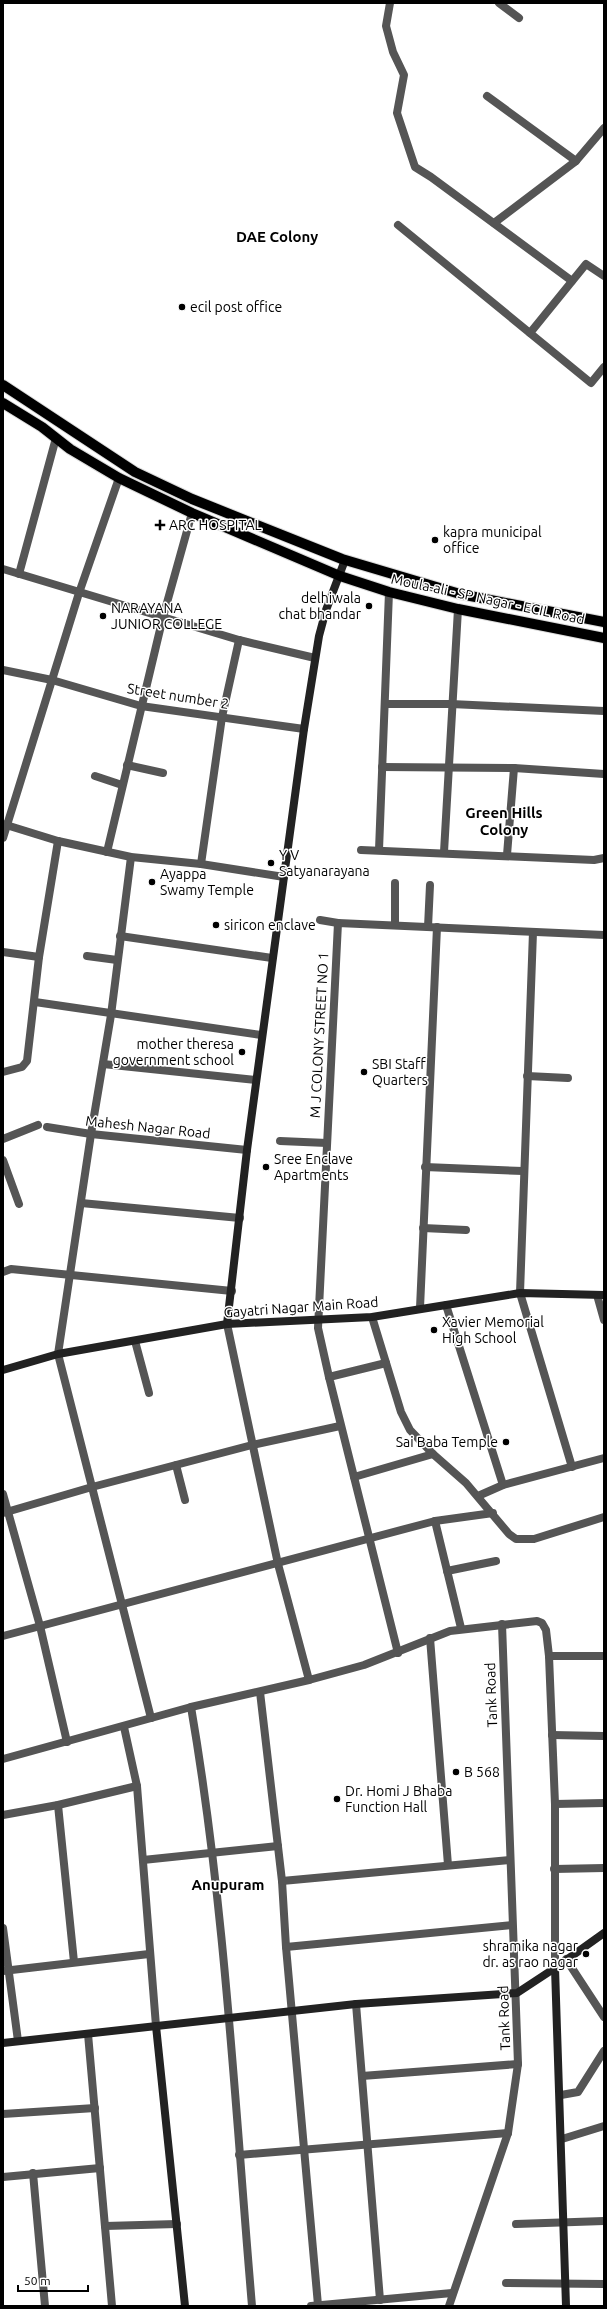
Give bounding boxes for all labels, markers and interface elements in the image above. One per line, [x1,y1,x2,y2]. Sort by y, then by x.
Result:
district label: DAE Colony [236,228,318,245]
place label: ecil post office [190,299,282,315]
marker: ecil post office [177,302,187,312]
place label: ARC HOSPITAL [169,517,262,533]
marker: ARC HOSPITAL [154,519,166,531]
place label: kapra municipal office [443,524,542,556]
marker: kapra municipal office [430,535,440,545]
street label: Moula-ali - SP Nagar - ECIL Road [390,571,586,627]
place label: delhiwala chat bhandar [279,590,362,622]
place label: NARAYANA JUNIOR COLLEGE [111,600,222,632]
marker: delhiwala chat bhandar [364,601,374,611]
marker: NARAYANA JUNIOR COLLEGE [98,611,108,621]
street label: Street number 2 [126,680,230,712]
district label: Green Hills Colony [465,804,543,838]
place label: Y V Satyanarayana [279,847,370,879]
marker: Y V Satyanarayana [266,858,276,868]
place label: Ayappa Swamy Temple [160,866,254,898]
marker: Ayappa Swamy Temple [147,877,157,887]
place label: siricon enclave [224,917,316,933]
marker: siricon enclave [211,920,221,930]
street label: M J COLONY STREET NO 1 [307,952,331,1118]
place label: mother theresa government school [113,1036,234,1068]
marker: mother theresa government school [237,1047,247,1057]
place label: SBI Staff Quarters [372,1056,428,1088]
marker: SBI Staff Quarters [359,1067,369,1077]
street label: Mahesh Nagar Road [85,1112,211,1142]
place label: Sree Enclave Apartments [274,1151,353,1183]
marker: Sree Enclave Apartments [261,1162,271,1172]
street label: Gayatri Nagar Main Road [223,1294,379,1320]
place label: Xavier Memorial High School [442,1314,544,1346]
marker: Xavier Memorial High School [429,1325,439,1335]
place label: Sai Baba Temple [396,1434,498,1450]
marker: Sai Baba Temple [501,1437,511,1447]
street label: Tank Road [482,1662,500,1728]
place label: B 568 [464,1764,500,1780]
marker: B 568 [451,1767,461,1777]
place label: Dr. Homi J Bhaba Function Hall [345,1783,452,1815]
marker: Dr. Homi J Bhaba Function Hall [332,1794,342,1804]
district label: Anupuram [192,1876,264,1893]
place label: shramika nagar dr. as rao nagar [482,1938,579,1970]
marker: shramika nagar dr. as rao nagar [581,1949,591,1959]
street label: Tank Road [495,1985,513,2051]
scale bar [18,2267,88,2293]
text: 50 m [24,2274,51,2287]

